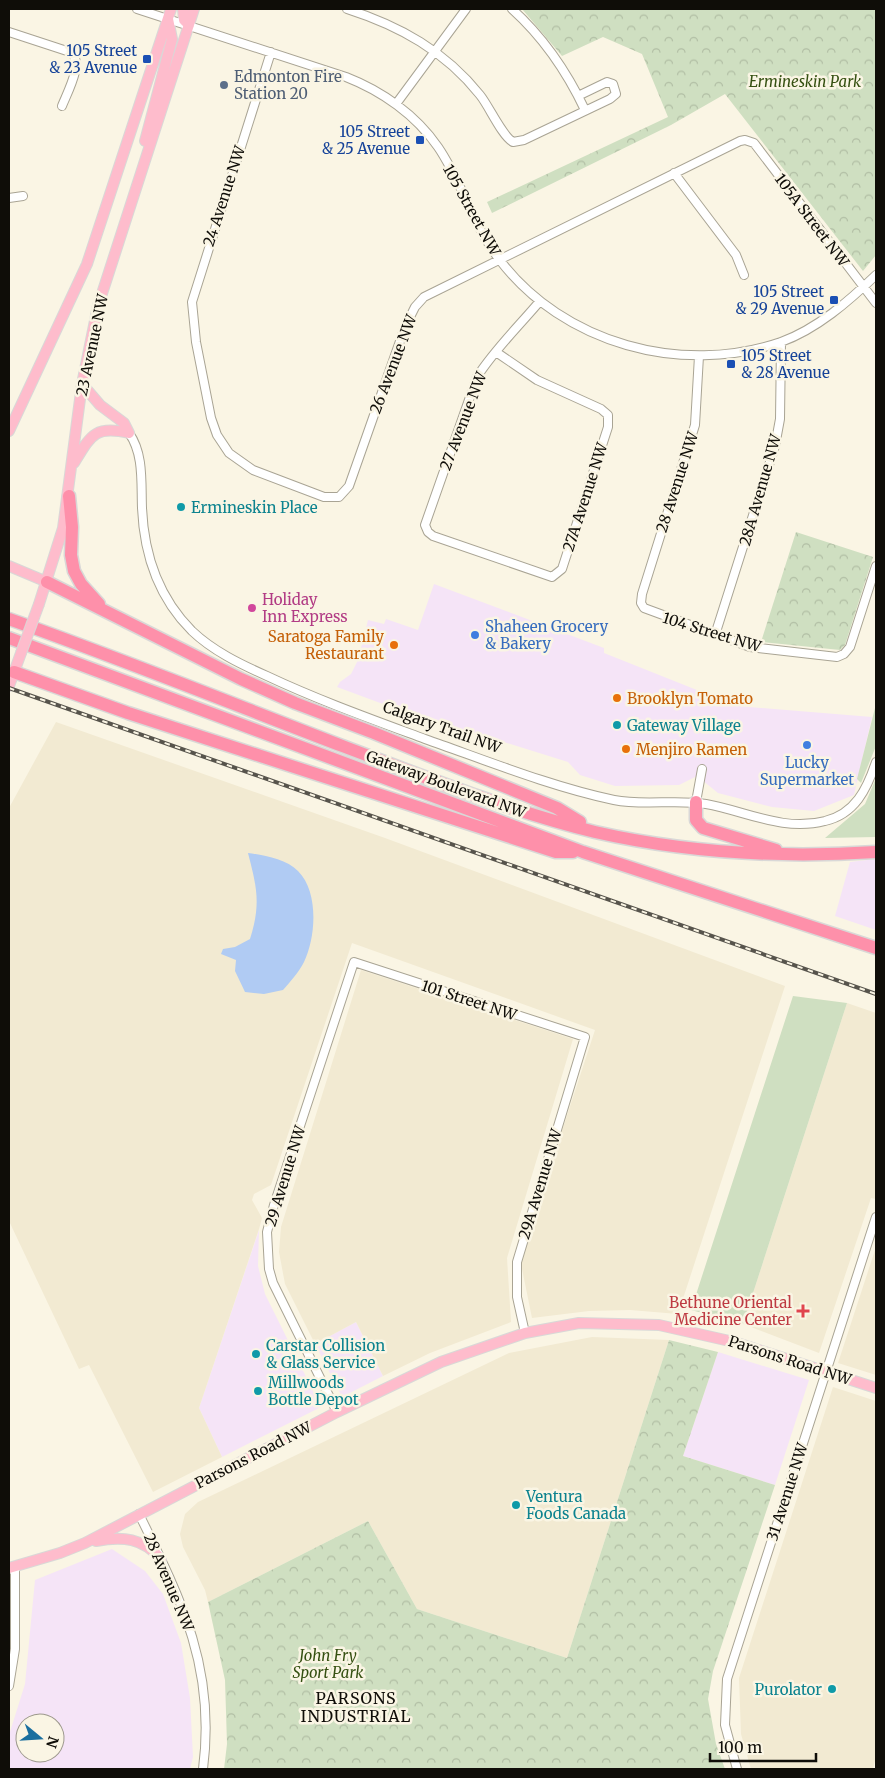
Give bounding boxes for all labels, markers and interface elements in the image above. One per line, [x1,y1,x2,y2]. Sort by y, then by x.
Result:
place label: 105 Street & 23 Avenue [49,41,137,77]
marker: 105 Street & 23 Avenue [141,53,153,65]
place label: Edmonton Fire Station 20 [234,67,342,103]
park label: Ermineskin Park [749,72,862,91]
marker: Edmonton Fire Station 20 [218,79,230,91]
place label: 105 Street & 25 Avenue [322,122,410,158]
marker: 105 Street & 25 Avenue [414,134,426,146]
street label: 24 Avenue NW [199,142,250,249]
street label: 105 Street NW [439,161,505,260]
street label: 105A Street NW [771,170,854,271]
place label: 105 Street & 29 Avenue [735,282,824,318]
street label: 23 Avenue NW [72,291,112,398]
marker: 105 Street & 29 Avenue [828,294,840,306]
street label: 26 Avenue NW [365,311,421,416]
place label: 105 Street & 28 Avenue [741,346,830,382]
marker: 105 Street & 28 Avenue [725,358,737,370]
street label: 27 Avenue NW [436,368,491,473]
street label: 28 Avenue NW [652,428,703,535]
street label: 28A Avenue NW [735,431,785,548]
street label: 27A Avenue NW [559,439,612,554]
place label: Ermineskin Place [191,498,318,517]
marker: Ermineskin Place [175,501,187,513]
place label: Holiday Inn Express [262,590,348,626]
marker: Holiday Inn Express [246,602,258,614]
street label: 104 Street NW [660,608,765,656]
place label: Shaheen Grocery & Bakery [485,617,608,653]
place label: Saratoga Family Restaurant [268,627,384,663]
marker: Shaheen Grocery & Bakery [469,629,481,641]
marker: Saratoga Family Restaurant [388,639,400,651]
place label: Brooklyn Tomato [627,689,753,708]
marker: Brooklyn Tomato [611,692,623,704]
street label: Calgary Trail NW [380,697,505,758]
place label: Gateway Village [627,716,741,735]
marker: Gateway Village [611,719,623,731]
marker: Lucky Supermarket [801,739,813,751]
place label: Menjiro Ramen [636,740,747,759]
marker: Menjiro Ramen [620,743,632,755]
street label: Gateway Boulevard NW [364,746,529,822]
place label: Lucky Supermarket [760,753,854,789]
street label: 101 Street NW [419,976,520,1025]
street label: 29 Avenue NW [261,1122,310,1229]
street label: 29A Avenue NW [514,1126,566,1241]
place label: Bethune Oriental Medicine Center [669,1293,792,1329]
marker: Bethune Oriental Medicine Center [796,1304,810,1318]
street label: Parsons Road NW [726,1331,855,1389]
place label: Carstar Collision & Glass Service [266,1336,385,1372]
marker: Carstar Collision & Glass Service [250,1348,262,1360]
place label: Millwoods Bottle Depot [268,1373,359,1409]
marker: Millwoods Bottle Depot [252,1385,264,1397]
street label: Parsons Road NW [192,1417,315,1493]
street label: 31 Avenue NW [762,1440,812,1543]
place label: Ventura Foods Canada [525,1487,626,1523]
marker: Ventura Foods Canada [510,1499,522,1511]
street label: 28 Avenue NW [140,1530,199,1635]
park label: John Fry Sport Park [293,1646,364,1682]
place label: Purolator [754,1680,822,1699]
marker: Purolator [826,1683,838,1695]
district label: PARSONS INDUSTRIAL [301,1688,411,1726]
north arrow [15,1713,65,1763]
scale bar [710,1730,816,1762]
text: N [42,1734,63,1750]
text: 100 m [718,1738,762,1757]

